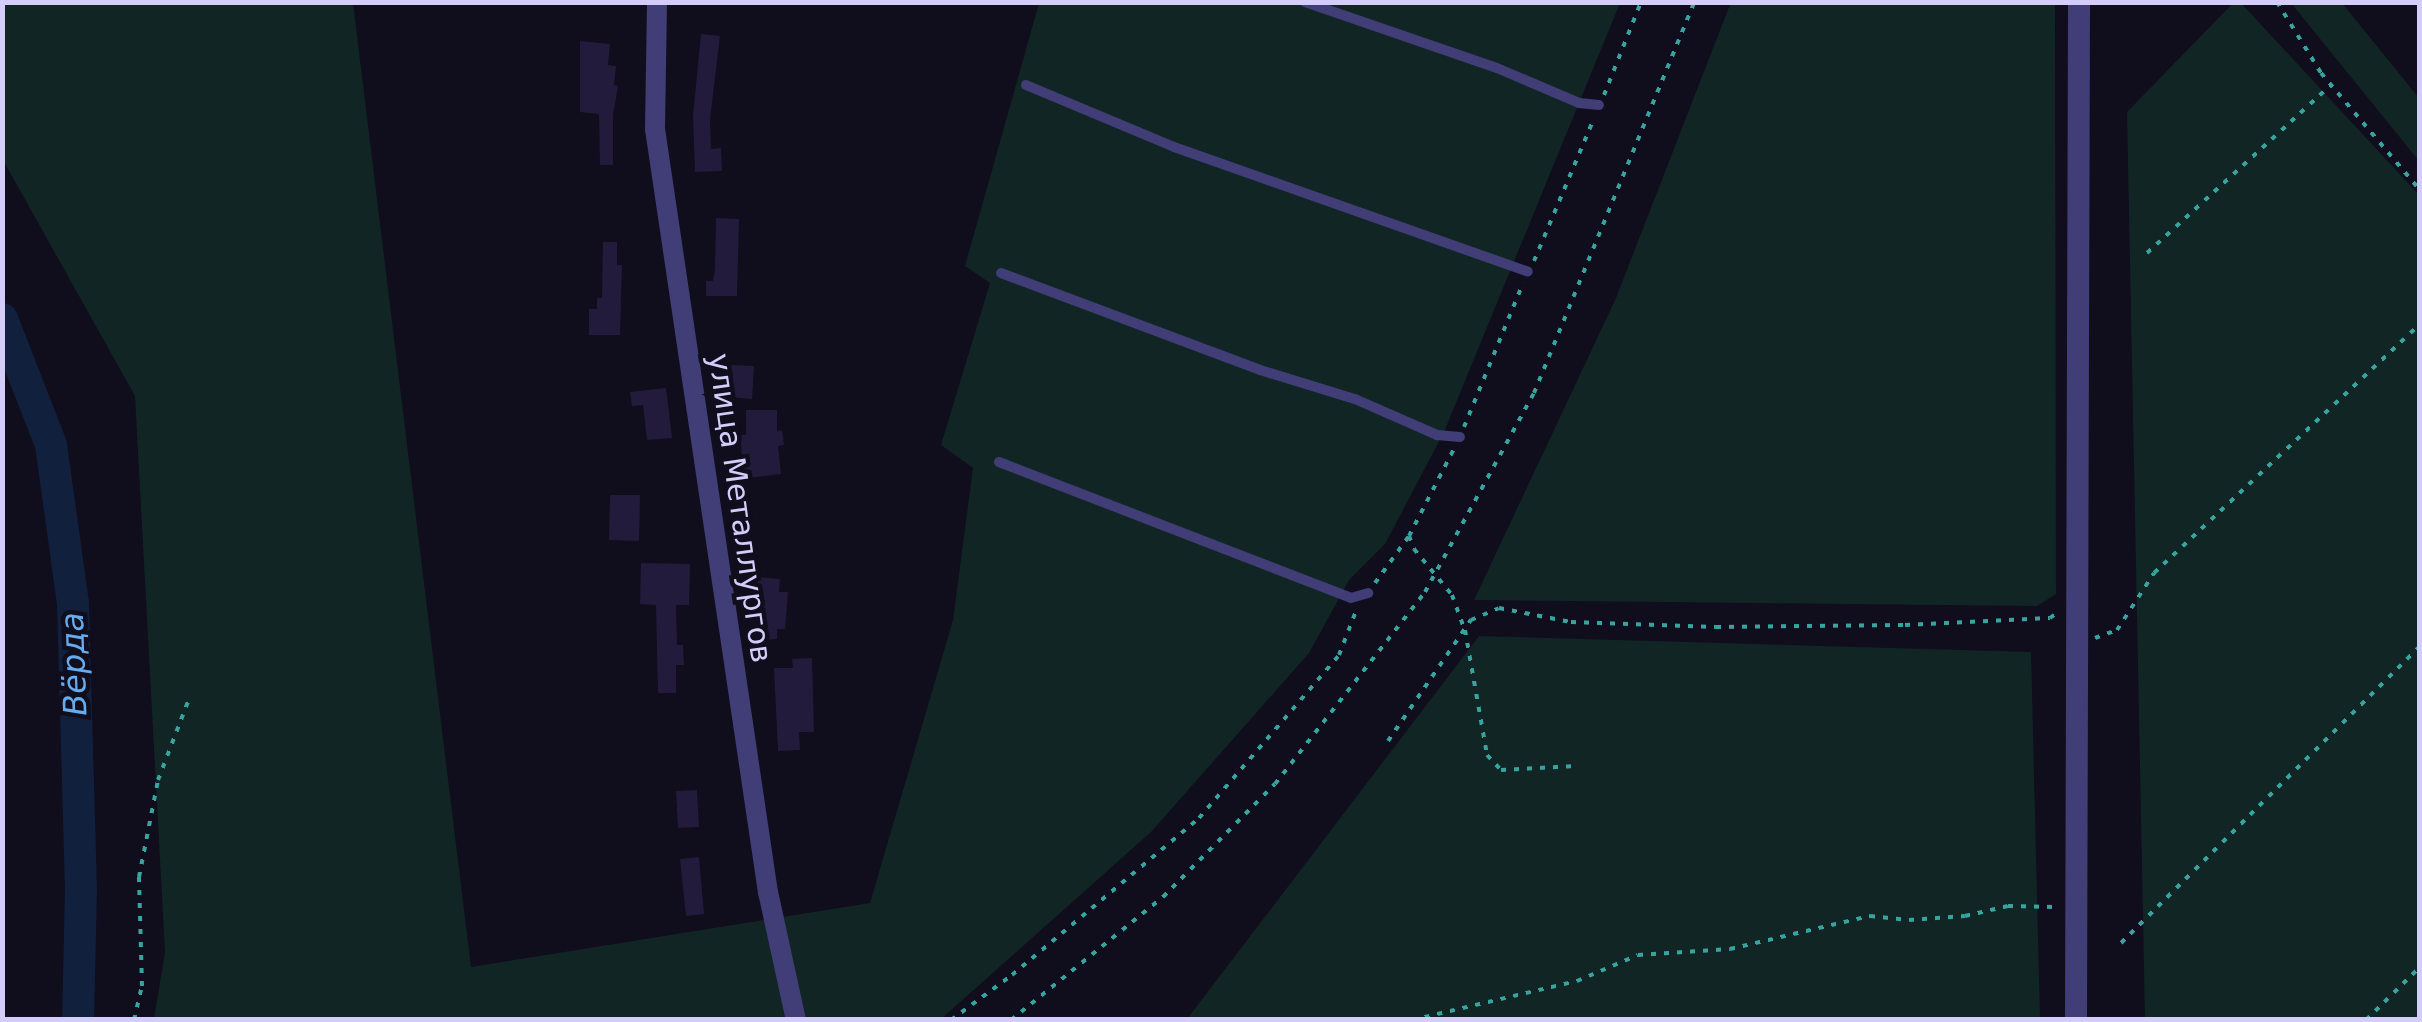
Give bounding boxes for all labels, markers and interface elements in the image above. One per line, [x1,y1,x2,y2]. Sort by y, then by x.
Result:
street label: улица Металлургов [700,351,780,665]
water label: Вёрда [53,612,95,716]

